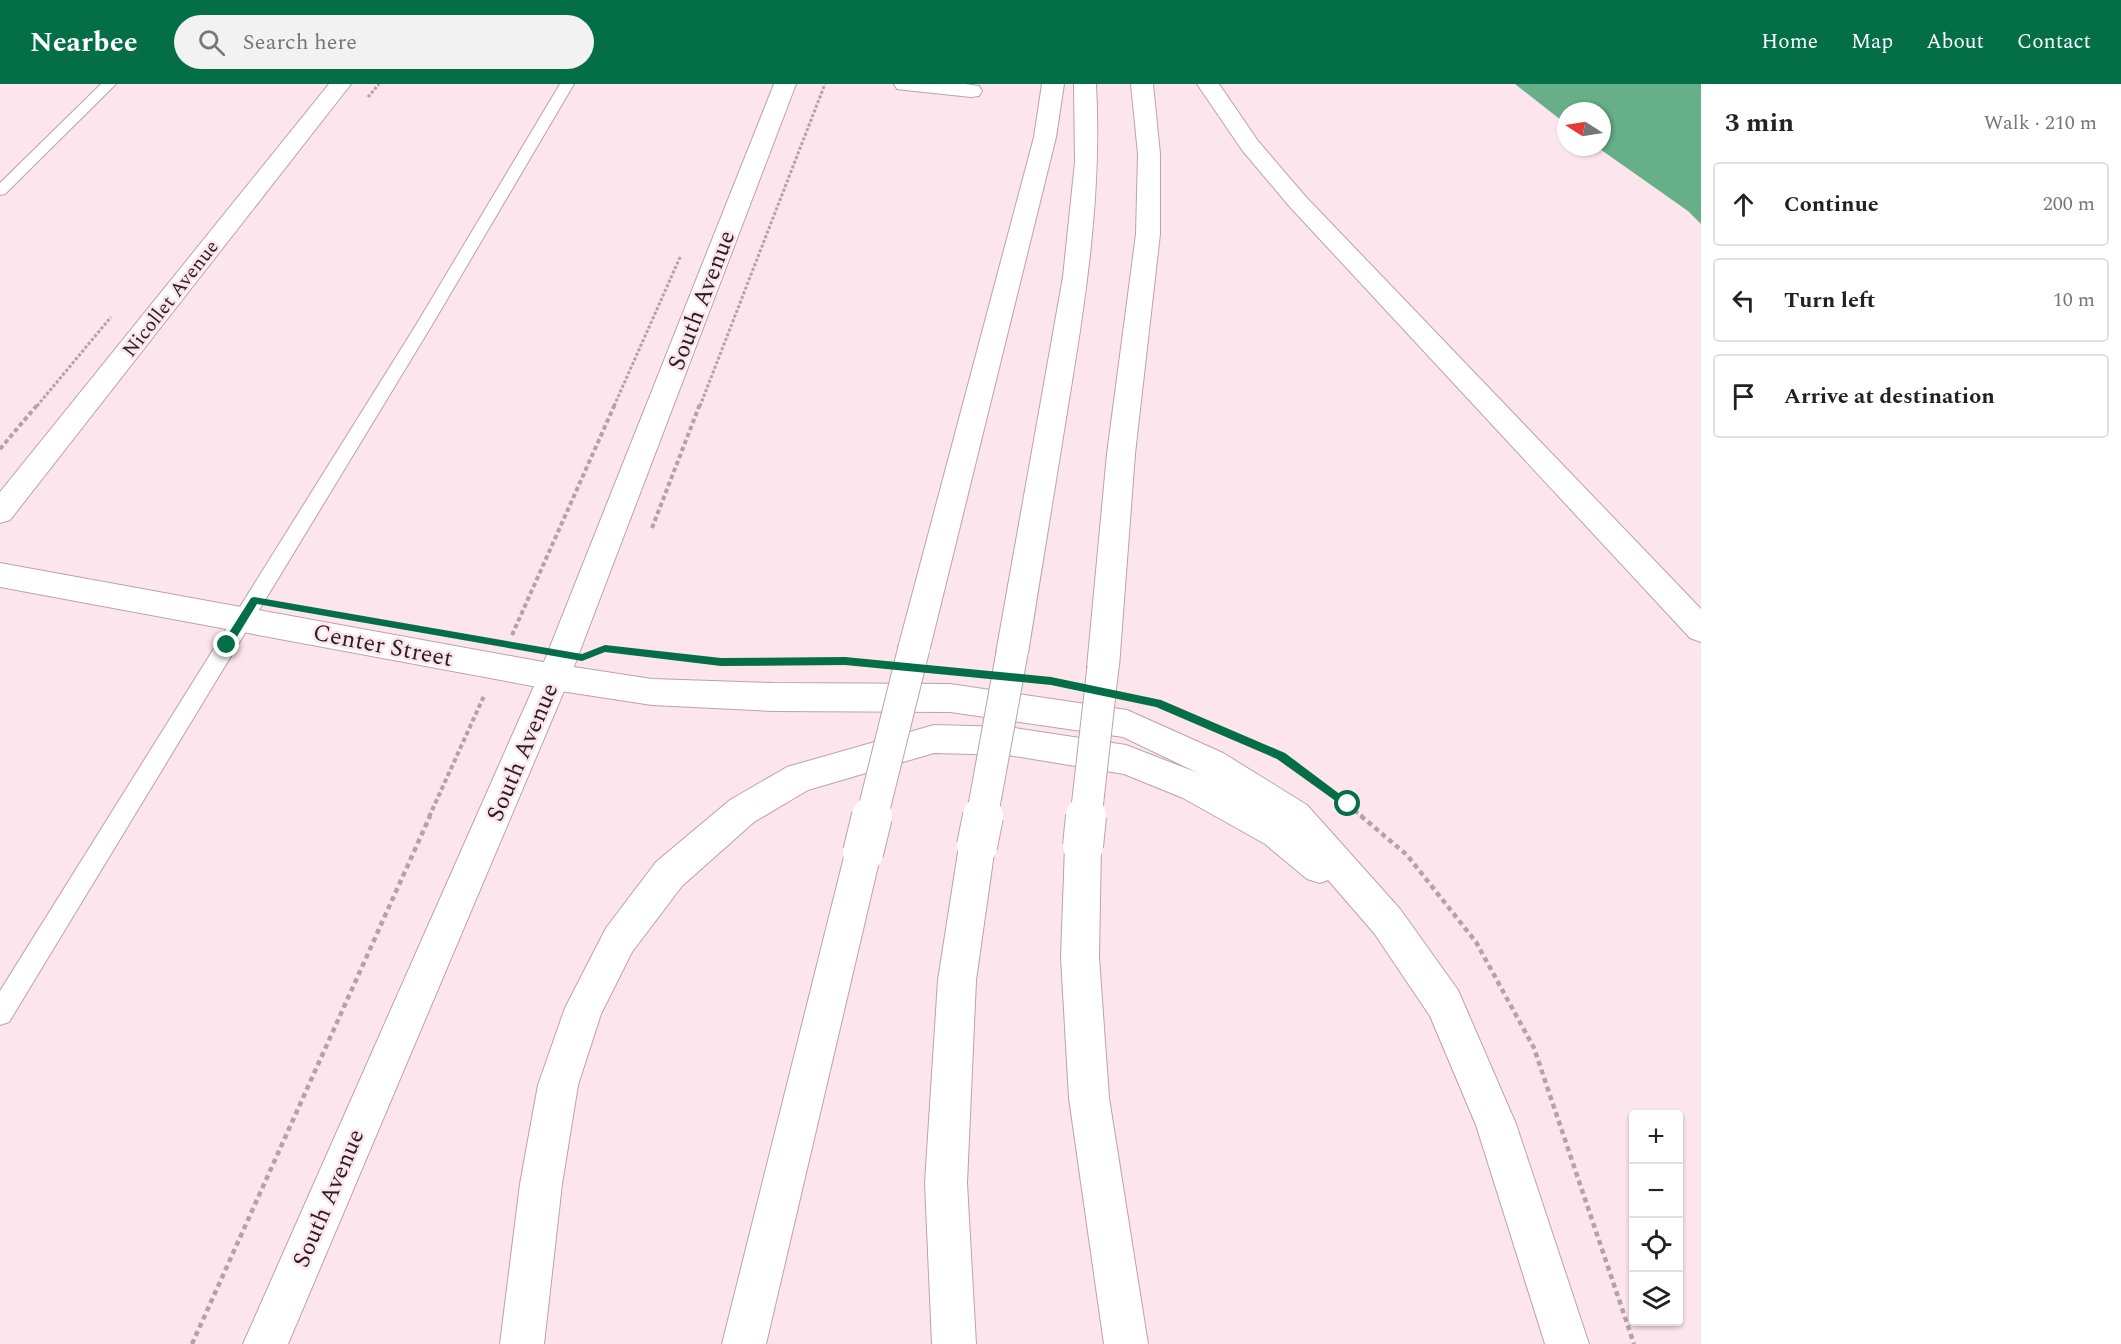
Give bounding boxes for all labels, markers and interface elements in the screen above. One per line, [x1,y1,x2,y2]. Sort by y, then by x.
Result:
search box [174,15,594,69]
text: Nearbee [30,21,138,64]
icon: search [195,26,228,59]
text: Search here [243,26,357,59]
text: Home [1761,26,1818,58]
text: Map [1851,26,1893,58]
text: About [1926,26,1984,58]
text: Contact [2017,26,2091,58]
north arrow [1557,102,1611,156]
text: 3 min [1725,103,1794,143]
text: Walk · 210 m [1984,108,2097,138]
icon: ahead [1727,188,1760,221]
text: Continue [1784,188,1879,221]
text: 200 m [2043,189,2095,219]
street label: South Avenue [659,225,745,376]
street label: Nicollet Avenue [115,233,226,364]
icon: left [1727,284,1760,317]
text: Turn left [1784,284,1876,317]
text: 10 m [2053,285,2095,315]
icon: arrive [1727,380,1760,413]
text: Arrive at destination [1784,380,1995,413]
street label: Center Street [310,615,456,677]
route end [213,631,239,657]
street label: South Avenue [478,678,568,827]
route start [1334,790,1360,816]
map controls [1629,1110,1683,1326]
button: + [1629,1110,1683,1164]
street label: South Avenue [284,1124,374,1273]
button: − [1629,1164,1683,1218]
button: locate [1629,1218,1683,1272]
button: layers [1629,1272,1683,1326]

